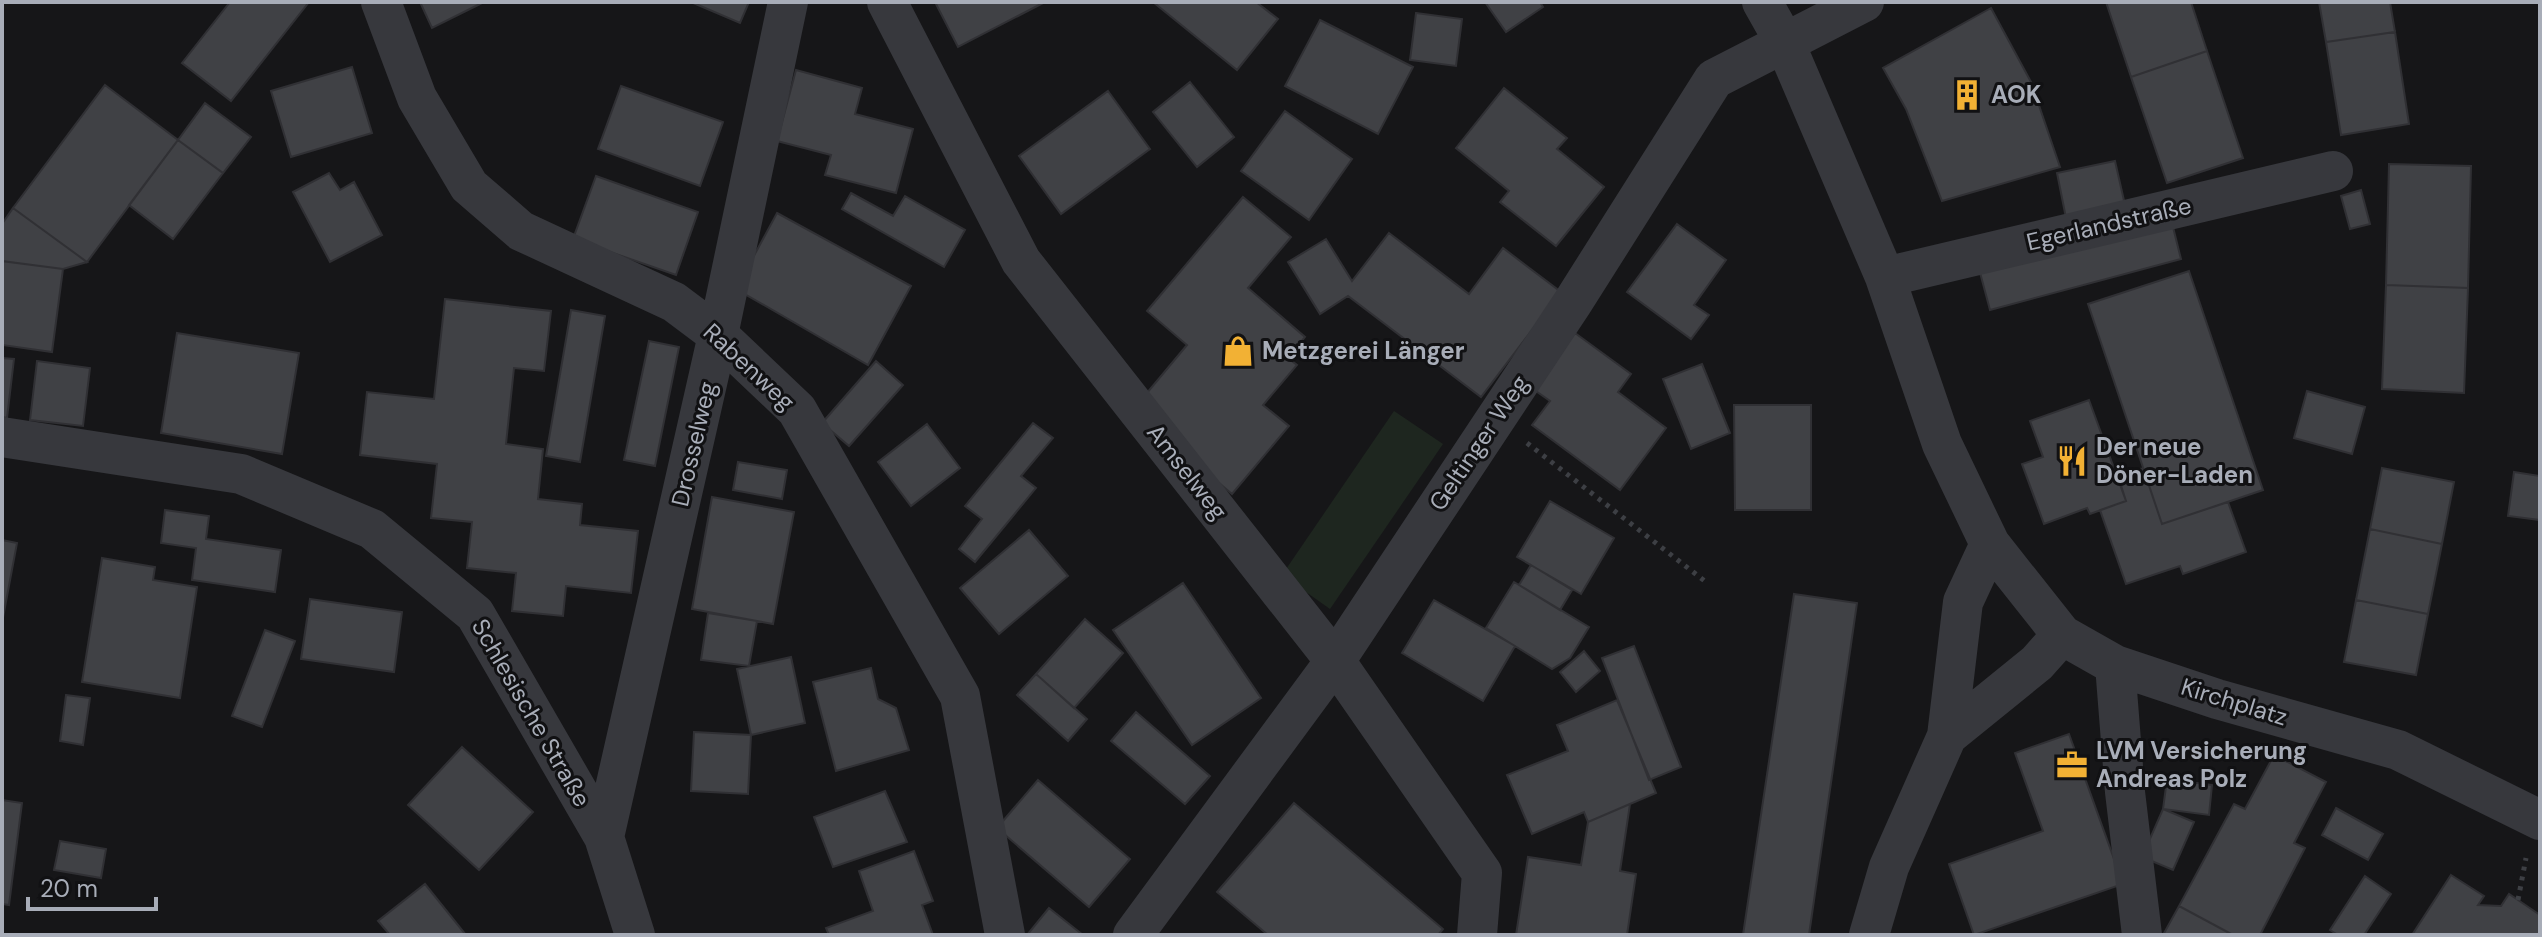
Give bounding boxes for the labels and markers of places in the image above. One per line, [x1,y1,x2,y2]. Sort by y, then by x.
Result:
building icon: AOK [1950,78,1984,112]
place label: AOK [1991,79,2042,110]
shop icon: Metzgerei Länger [1221,334,1255,368]
place label: Metzgerei Länger [1262,335,1465,366]
place label: Der neue Döner-Laden [2096,431,2253,490]
restaurant icon: Der neue Döner-Laden [2055,444,2089,478]
place label: LVM Versicherung Andreas Polz [2096,735,2307,794]
office icon: LVM Versicherung Andreas Polz [2055,748,2089,782]

